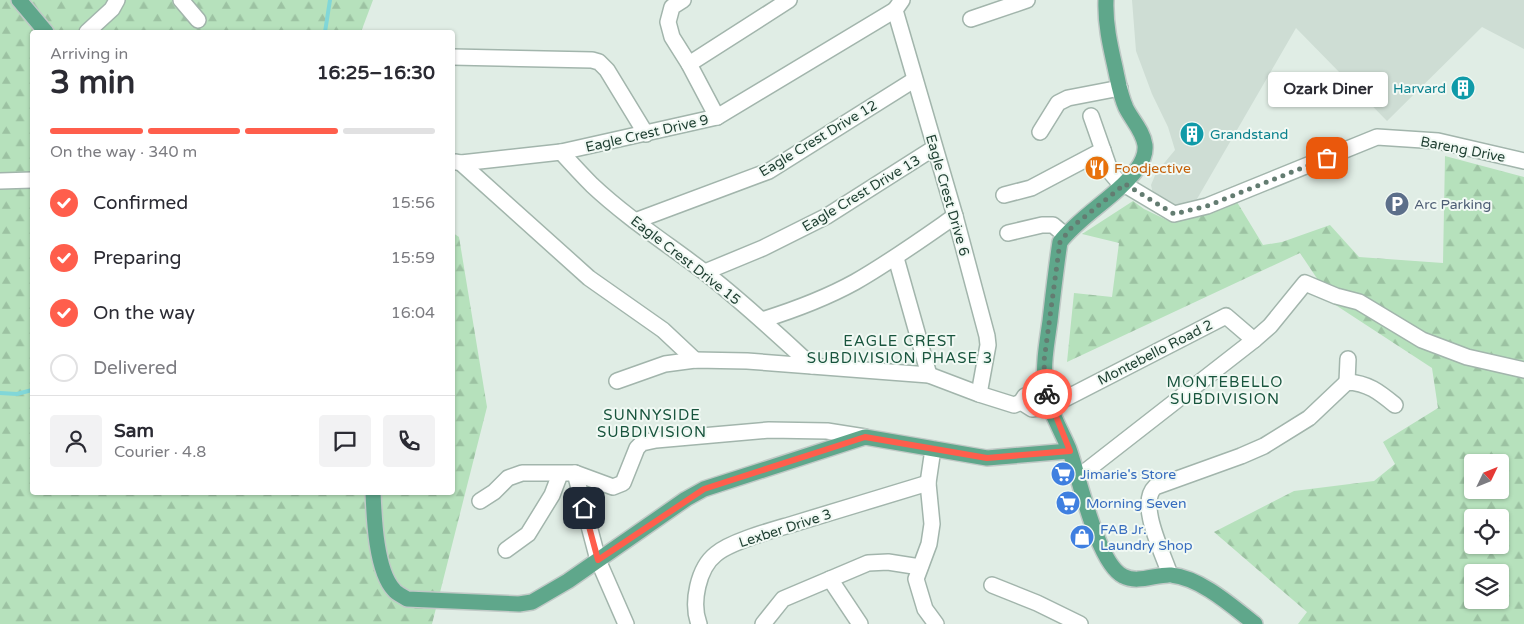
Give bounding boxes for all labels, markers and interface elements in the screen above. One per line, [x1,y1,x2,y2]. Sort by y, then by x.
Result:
text: Arriving in [50,44,128,64]
text: 16:25–16:30 [317,62,435,84]
text: 3 min [50,64,135,102]
callout: Ozark Diner [1267,73,1387,108]
building icon: Harvard [1450,75,1476,101]
text: Ozark Diner [1283,79,1373,99]
place label: Harvard [1393,80,1446,97]
street label: Eagle Crest Drive 12 [756,96,880,180]
street label: Eagle Crest Drive 9 [584,111,710,156]
building icon: Grandstand [1179,121,1205,147]
place label: Grandstand [1210,126,1288,143]
street label: Eagle Crest Drive 6 [922,132,973,258]
street label: Bareng Drive [1419,133,1507,166]
pin [1306,137,1348,179]
text: On the way · 340 m [50,142,197,162]
icon: bag [1313,144,1341,172]
street label: Eagle Crest Drive 13 [799,151,923,235]
restaurant icon: Foodjective [1084,155,1110,181]
place label: Foodjective [1114,160,1191,177]
icon: check [50,189,78,217]
parking icon: Arc Parking [1384,191,1410,217]
text: Confirmed [93,192,188,214]
text: 15:56 [391,193,435,213]
place label: Arc Parking [1414,196,1491,213]
street label: Eagle Crest Drive 15 [627,212,744,309]
icon: check [50,244,78,272]
text: Preparing [93,247,182,269]
text: 15:59 [391,248,435,268]
icon: check [50,299,78,327]
text: On the way [93,302,195,324]
text: 16:04 [391,303,435,323]
street label: Montebello Road 2 [1095,316,1216,389]
district label: EAGLE CREST SUBDIVISION PHASE 3 [807,332,993,367]
text: Delivered [93,357,178,379]
courier [1022,369,1072,419]
district label: MONTEBELLO SUBDIVISION [1167,373,1283,408]
icon: bike [1033,380,1061,408]
district label: SUNNYSIDE SUBDIVISION [597,406,707,441]
button: person [50,415,102,467]
button: chat [319,415,371,467]
button: phone [383,415,435,467]
text: Sam [114,420,154,442]
text: Courier · 4.8 [114,442,206,462]
north arrow [1464,454,1509,499]
map controls [1464,454,1509,609]
supermarket icon: Jimarie's Store [1050,461,1076,487]
place label: Jimarie's Store [1080,466,1176,483]
pin [563,487,605,529]
supermarket icon: Morning Seven [1055,490,1081,516]
icon: home [570,494,598,522]
place label: Morning Seven [1086,495,1186,512]
street label: Lexber Drive 3 [737,506,834,551]
button: locate [1464,509,1509,554]
place label: FAB Jr. Laundry Shop [1100,521,1193,554]
shop icon: FAB Jr. Laundry Shop [1069,524,1095,550]
button: layers [1464,564,1509,609]

